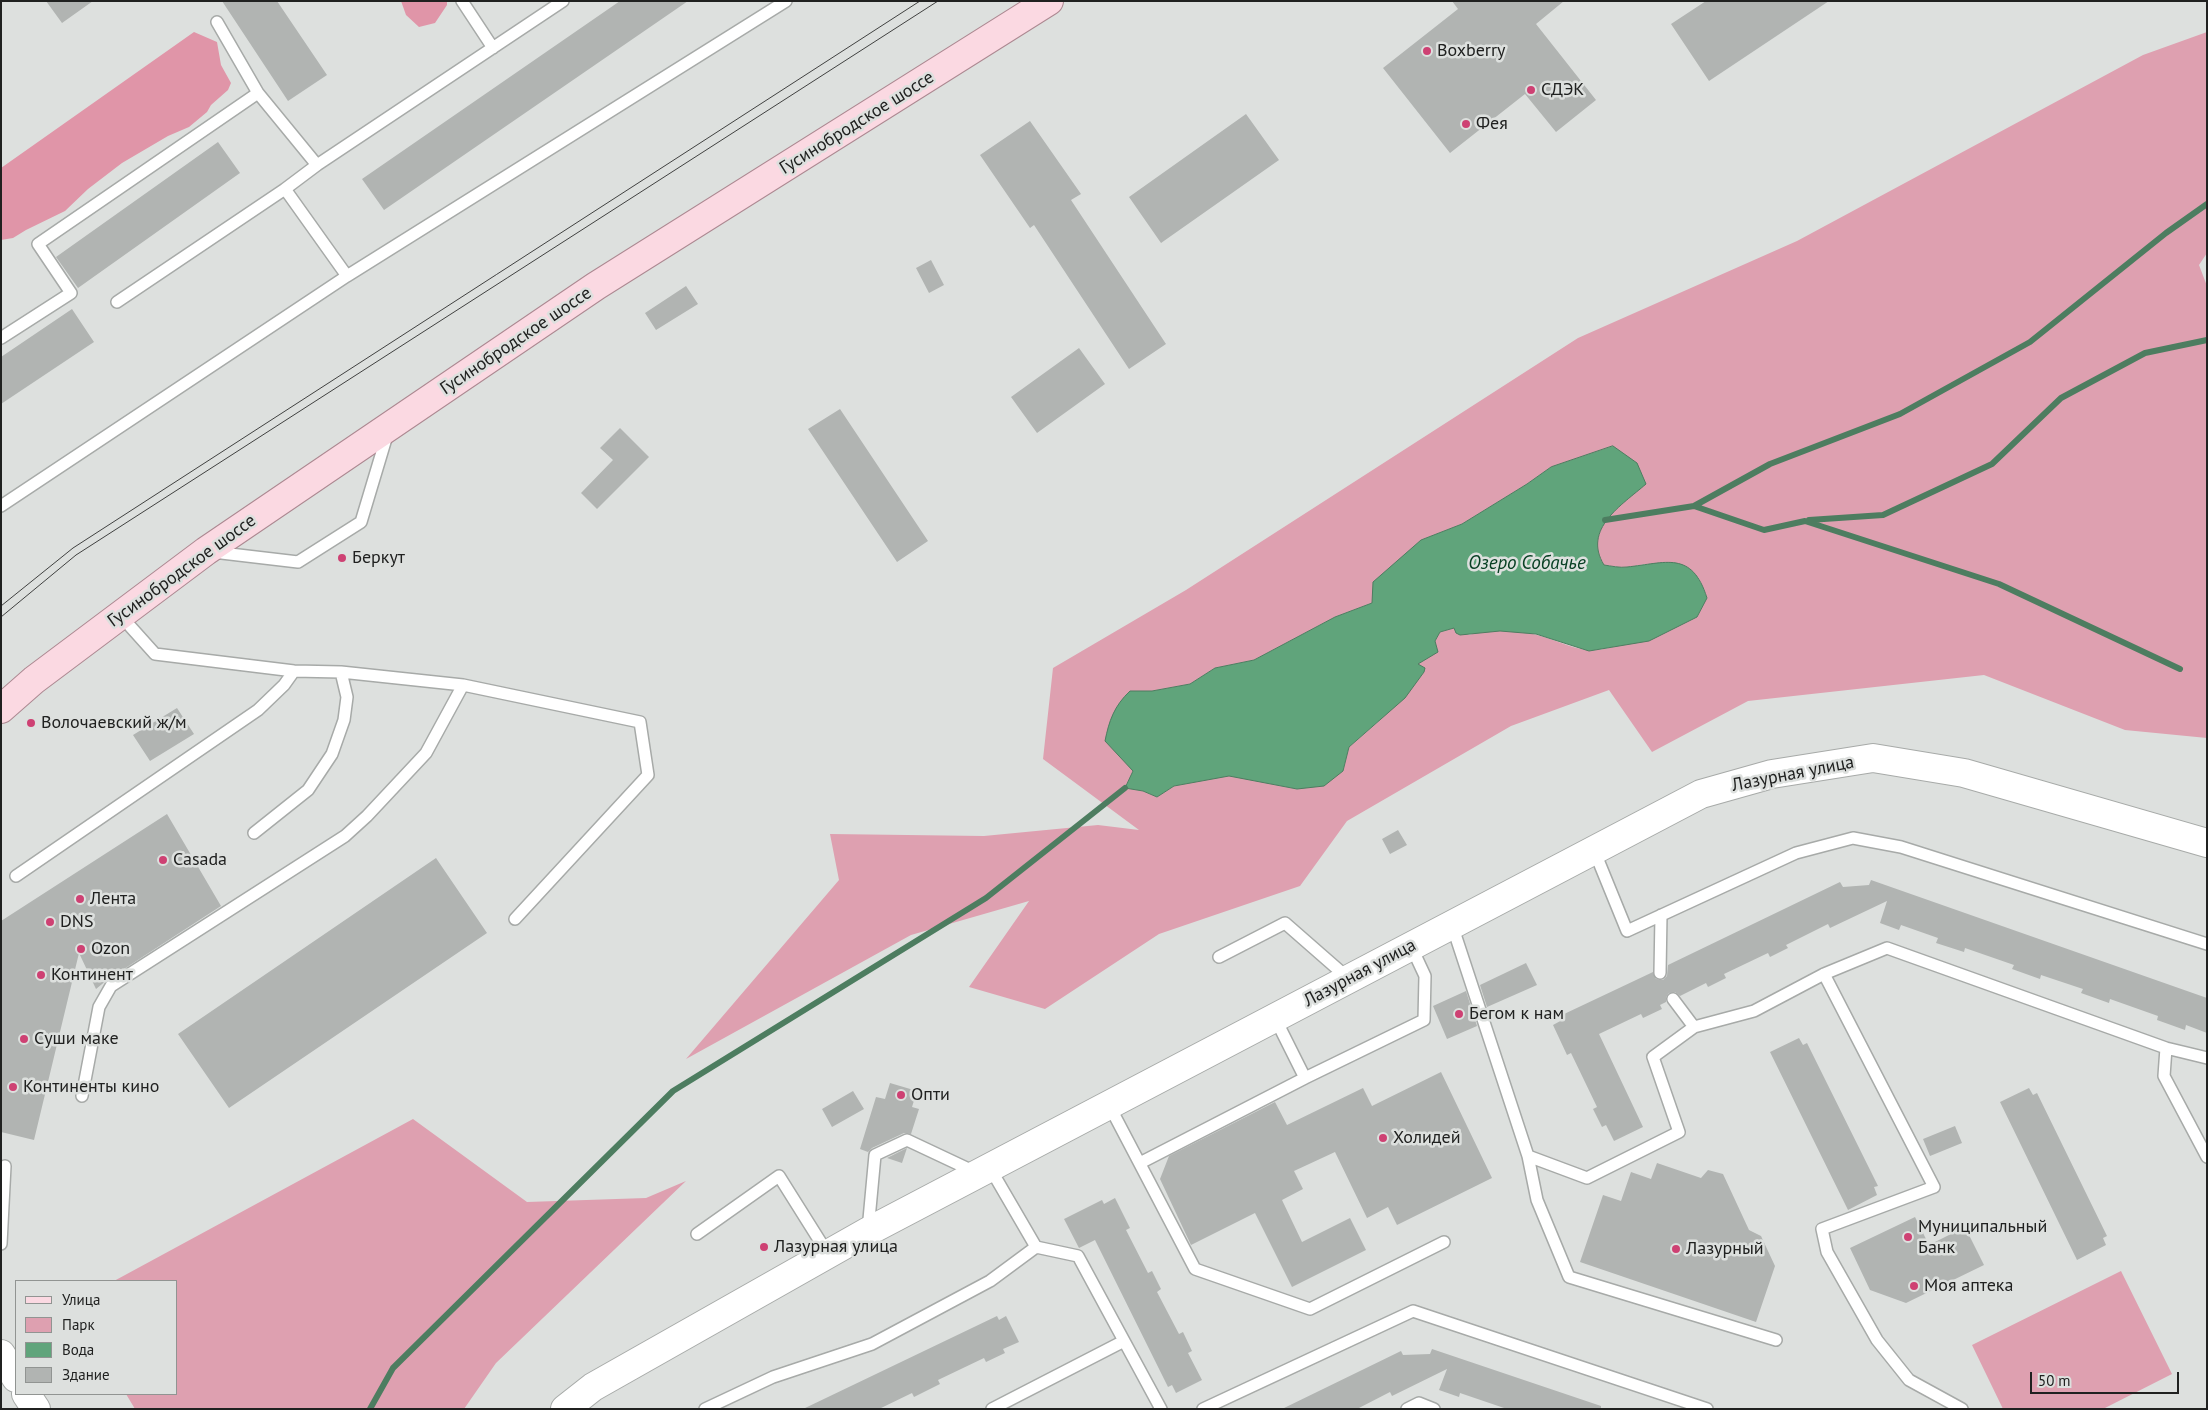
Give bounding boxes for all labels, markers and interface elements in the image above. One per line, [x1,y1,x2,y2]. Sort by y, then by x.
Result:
place label: Boxberry [1437,40,1505,62]
marker: Boxberry [1421,45,1433,57]
street label: Гусинобродское шоссе [776,67,938,179]
place label: СДЭК [1541,79,1584,101]
marker: СДЭК [1525,84,1537,96]
place label: Фея [1476,113,1508,135]
marker: Фея [1460,118,1472,130]
street label: Гусинобродское шоссе [436,282,596,400]
street label: Гусинобродское шоссе [104,510,260,632]
place label: Беркут [352,547,405,569]
marker: Беркут [336,552,348,564]
water label: Озеро Собачье [1468,553,1586,575]
place label: Волочаевский ж/м [41,712,187,734]
marker: Волочаевский ж/м [25,717,37,729]
street label: Лазурная улица [1730,752,1856,796]
place label: Casada [173,849,227,871]
marker: Casada [157,854,169,866]
place label: Лента [90,888,136,910]
marker: Лента [74,893,86,905]
place label: DNS [60,911,93,933]
marker: DNS [44,916,56,928]
street label: Лазурная улица [1300,934,1420,1012]
place label: Ozon [91,938,130,960]
marker: Ozon [75,943,87,955]
place label: Континент [51,964,133,986]
marker: Континент [35,969,47,981]
place label: Бегом к нам [1469,1003,1564,1025]
marker: Бегом к нам [1453,1008,1465,1020]
place label: Суши маке [34,1028,119,1050]
marker: Суши маке [18,1033,30,1045]
place label: Континенты кино [23,1076,159,1098]
marker: Континенты кино [7,1081,19,1093]
place label: Опти [911,1084,950,1106]
marker: Опти [895,1089,907,1101]
place label: Холидей [1393,1127,1460,1149]
marker: Холидей [1377,1132,1389,1144]
place label: Муниципальный Банк [1918,1216,2047,1258]
marker: Муниципальный Банк [1902,1231,1914,1243]
place label: Лазурная улица [774,1236,898,1258]
place label: Лазурный [1686,1238,1764,1260]
marker: Лазурная улица [758,1241,770,1253]
marker: Лазурный [1670,1243,1682,1255]
place label: Моя аптека [1924,1275,2013,1297]
legend [15,1280,178,1395]
marker: Моя аптека [1908,1280,1920,1292]
text: Улица [62,1290,100,1309]
text: Парк [62,1315,95,1334]
text: Вода [62,1340,94,1359]
scale bar [2033,1362,2182,1394]
text: Здание [62,1365,110,1384]
text: 50 m [2038,1371,2071,1390]

